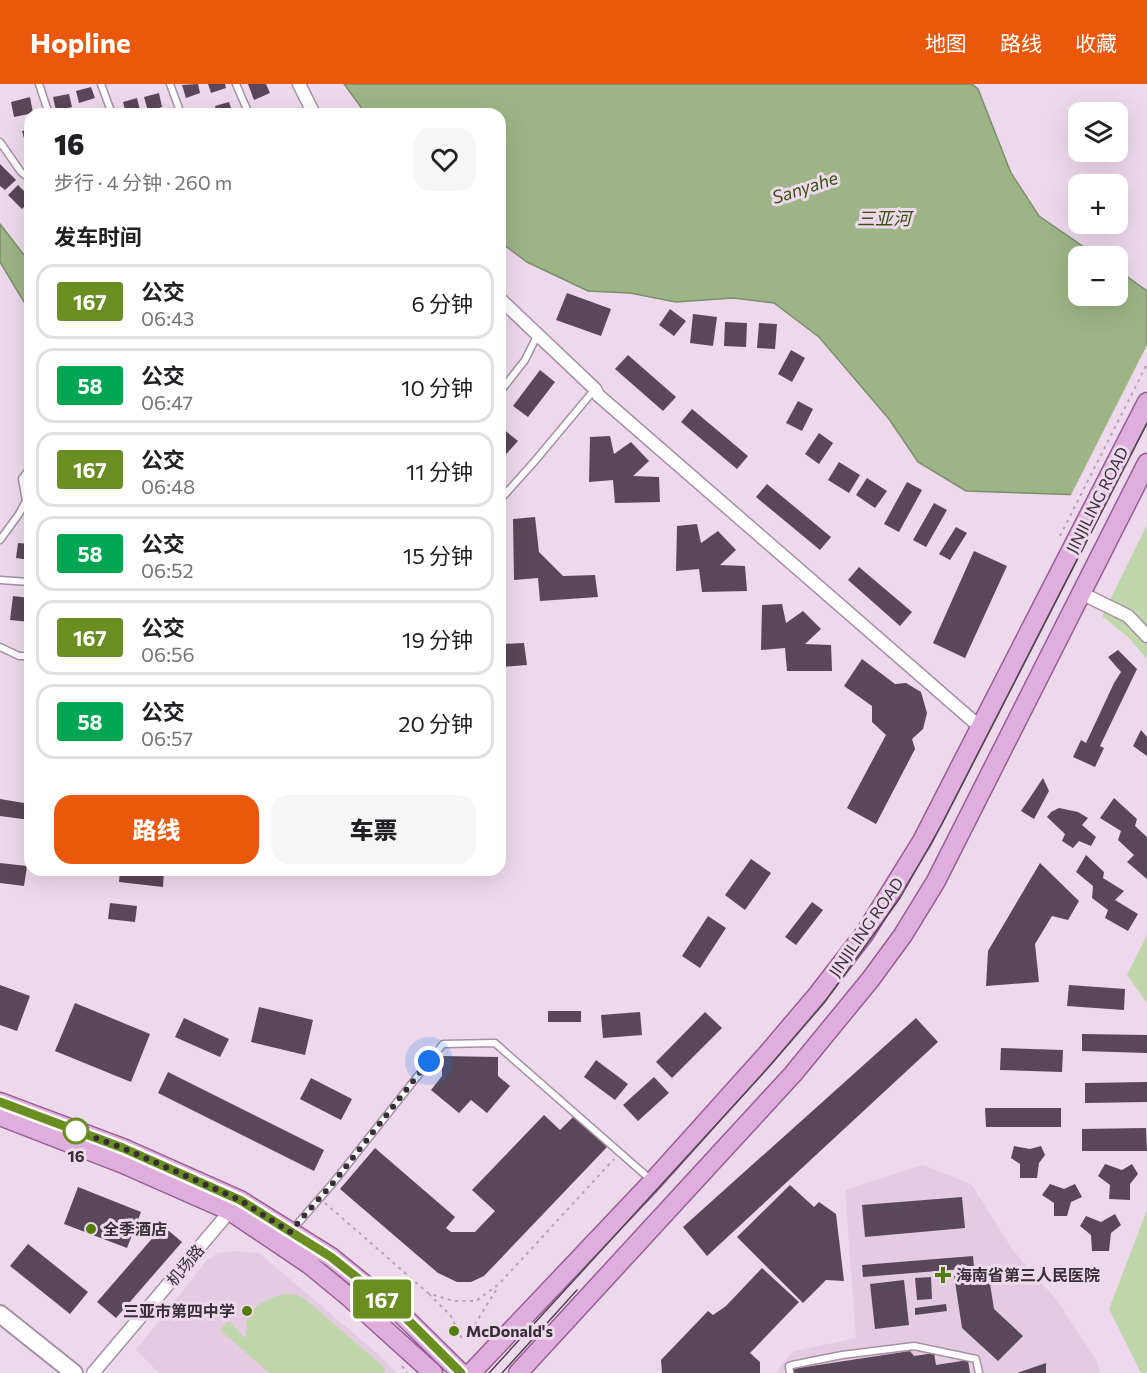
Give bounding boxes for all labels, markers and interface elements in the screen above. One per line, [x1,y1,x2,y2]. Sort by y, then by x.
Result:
text: Hopline [30,25,131,59]
text: 地图 [925,30,967,55]
text: 路线 [1000,30,1042,55]
text: 收藏 [1075,30,1117,55]
map controls [1068,102,1128,306]
button: layers [1068,102,1128,162]
text: 16 [54,127,85,161]
button: heart [413,128,476,191]
water label: Sanyahe [769,166,841,208]
text: 步行 · 4 分钟 · 260 m [54,170,232,194]
button: + [1068,174,1128,234]
water label: 三亚河 [857,207,914,229]
text: 发车时间 [54,223,142,250]
button: − [1068,246,1128,306]
text: 公交 [141,278,185,305]
text: 167 [73,289,107,314]
text: 6 分钟 [411,290,473,317]
text: 06:43 [141,306,194,330]
text: 公交 [141,362,185,389]
text: 58 [77,373,103,398]
text: 10 分钟 [401,374,473,401]
text: 06:47 [141,390,193,414]
street label: JINJILING ROAD [1062,443,1132,556]
text: 公交 [141,446,185,473]
text: 167 [73,457,107,482]
text: 11 分钟 [406,458,473,485]
text: 06:48 [141,474,195,498]
text: 公交 [141,530,185,557]
text: 58 [77,541,103,566]
text: 15 分钟 [403,542,473,569]
text: 06:52 [141,558,194,582]
text: 公交 [141,614,185,641]
text: 167 [73,625,107,650]
text: 19 分钟 [402,626,473,653]
text: 06:56 [141,642,195,666]
text: 公交 [141,698,185,725]
text: 58 [77,709,103,734]
text: 20 分钟 [398,710,473,737]
text: 06:57 [141,726,193,750]
button: 路线 [54,795,259,864]
button: 车票 [271,795,476,864]
street label: JINJILING ROAD [824,873,907,980]
your location [414,1046,444,1076]
marker: 16 [63,1118,89,1144]
place label: 16 [67,1146,85,1165]
place label: 全季酒店 [103,1219,167,1238]
marker: 全季酒店 [84,1222,98,1236]
street label: 机场路 [162,1240,207,1289]
place label: 海南省第三人民医院 [956,1265,1100,1284]
marker: 海南省第三人民医院 [934,1266,952,1284]
line badge: 167 [348,1280,416,1318]
text: 167 [365,1287,399,1312]
place label: 三亚市第四中学 [123,1301,235,1320]
marker: 三亚市第四中学 [240,1304,254,1318]
place label: McDonald's [466,1321,553,1340]
marker: McDonald's [447,1324,461,1338]

